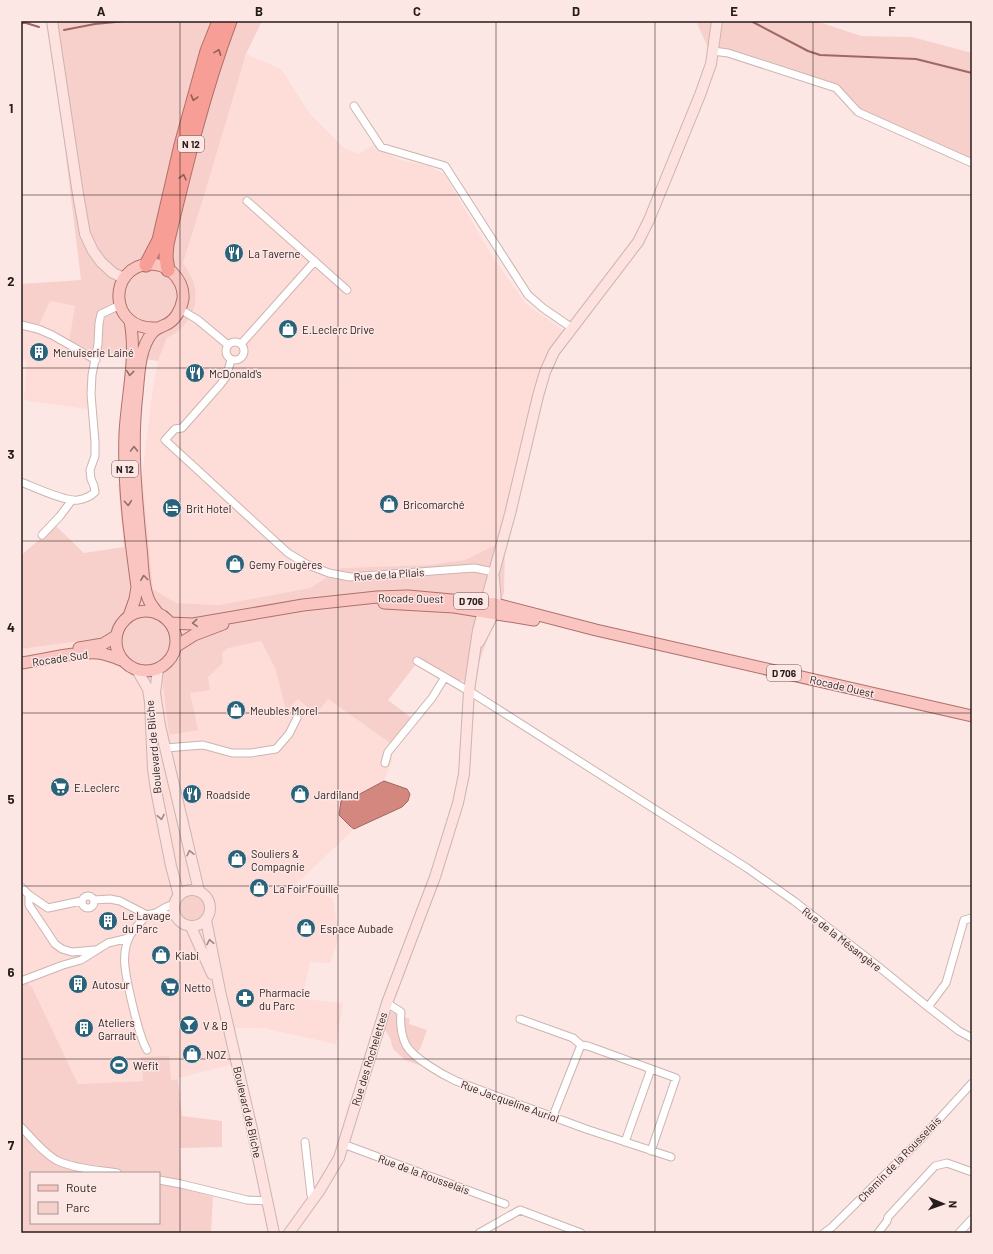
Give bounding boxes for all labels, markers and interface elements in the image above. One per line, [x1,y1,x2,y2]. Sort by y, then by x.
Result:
text: A [97,3,106,19]
text: B [255,3,263,19]
text: C [413,3,421,19]
text: D [572,3,580,19]
text: E [730,3,738,19]
text: F [888,3,896,19]
one-way arrow [214,48,222,55]
one-way arrow [190,94,199,101]
text: 1 [9,100,13,116]
road number: N 12 [178,136,204,152]
one-way arrow [178,174,187,181]
restaurant icon: La Taverne [223,242,245,264]
place label: La Taverne [248,247,300,260]
text: 2 [7,273,15,289]
shop icon: E.Leclerc Drive [277,318,299,340]
place label: E.Leclerc Drive [302,323,374,336]
building icon: Menuiserie Lainé [28,341,50,363]
place label: Menuiserie Lainé [53,346,134,359]
restaurant icon: McDonald's [184,362,206,384]
place label: McDonald's [209,367,262,380]
one-way arrow [126,370,135,377]
text: 3 [7,446,15,462]
one-way arrow [130,446,138,452]
road number: N 12 [112,461,138,477]
shop icon: Bricomarché [378,493,400,515]
hotel icon: Brit Hotel [161,497,183,519]
place label: Bricomarché [403,498,465,511]
one-way arrow [123,500,132,506]
place label: Brit Hotel [186,502,231,515]
shop icon: Gemy Fougères [224,553,246,575]
place label: Gemy Fougères [249,558,322,571]
street label: Rue de la Pilais [353,565,425,583]
one-way arrow [140,575,149,581]
street label: Rocade Ouest [378,591,444,605]
road number: D 706 [454,593,488,609]
text: 4 [7,619,15,635]
one-way arrow [192,619,198,628]
street label: Rocade Sud [31,648,89,668]
road number: D 706 [767,665,801,681]
street label: Rocade Ouest [808,672,876,700]
shop icon: Meubles Morel [225,699,247,721]
street label: Boulevard de Bliche [142,700,164,794]
place label: Meubles Morel [250,704,318,717]
supermarket icon: E.Leclerc [49,776,71,798]
place label: E.Leclerc [74,781,120,794]
restaurant icon: Roadside [181,783,203,805]
shop icon: Jardiland [289,783,311,805]
place label: Roadside [206,788,250,801]
place label: Jardiland [314,788,359,801]
text: 5 [7,791,15,807]
one-way arrow [156,814,165,820]
place label: Souliers & Compagnie [251,847,305,873]
shop icon: Souliers & Compagnie [226,848,248,870]
one-way arrow [187,850,195,857]
shop icon: La Foir'Fouille [248,877,270,899]
place label: La Foir'Fouille [273,882,339,895]
street label: Rue de la Mésangère [800,904,884,974]
place label: Le Lavage du Parc [122,909,171,935]
building icon: Le Lavage du Parc [97,910,119,932]
shop icon: Espace Aubade [295,917,317,939]
place label: Espace Aubade [320,922,394,935]
one-way arrow [206,939,215,945]
shop icon: Kiabi [150,944,172,966]
place label: Kiabi [175,949,199,962]
text: 6 [8,964,15,980]
building icon: Autosur [67,973,89,995]
supermarket icon: Netto [159,976,181,998]
place label: Autosur [92,978,130,991]
place label: Netto [184,981,211,994]
place label: Pharmacie du Parc [259,986,310,1012]
pharmacy icon: Pharmacie du Parc [234,987,256,1009]
street label: Rue des Rochelettes [349,1011,389,1107]
bar icon: V & B [178,1014,200,1036]
place label: Ateliers Garrault [98,1016,136,1042]
building icon: Ateliers Garrault [73,1017,95,1039]
place label: V & B [203,1019,228,1032]
shop icon: NOZ [181,1043,203,1065]
place label: NOZ [206,1048,226,1061]
sports icon: Wefit [108,1054,130,1076]
place label: Wefit [133,1059,159,1072]
street label: Boulevard de Bliche [231,1065,265,1159]
street label: Rue Jacqueline Auriol [459,1077,561,1125]
street label: Chemin de la Rousselais [855,1113,943,1205]
text: 7 [8,1137,15,1153]
street label: Rue de la Rousselais [377,1151,471,1197]
legend [30,1172,160,1224]
text: Route [66,1180,97,1194]
north arrow [923,1184,963,1224]
text: Parc [66,1200,90,1214]
text: N [947,1200,960,1208]

